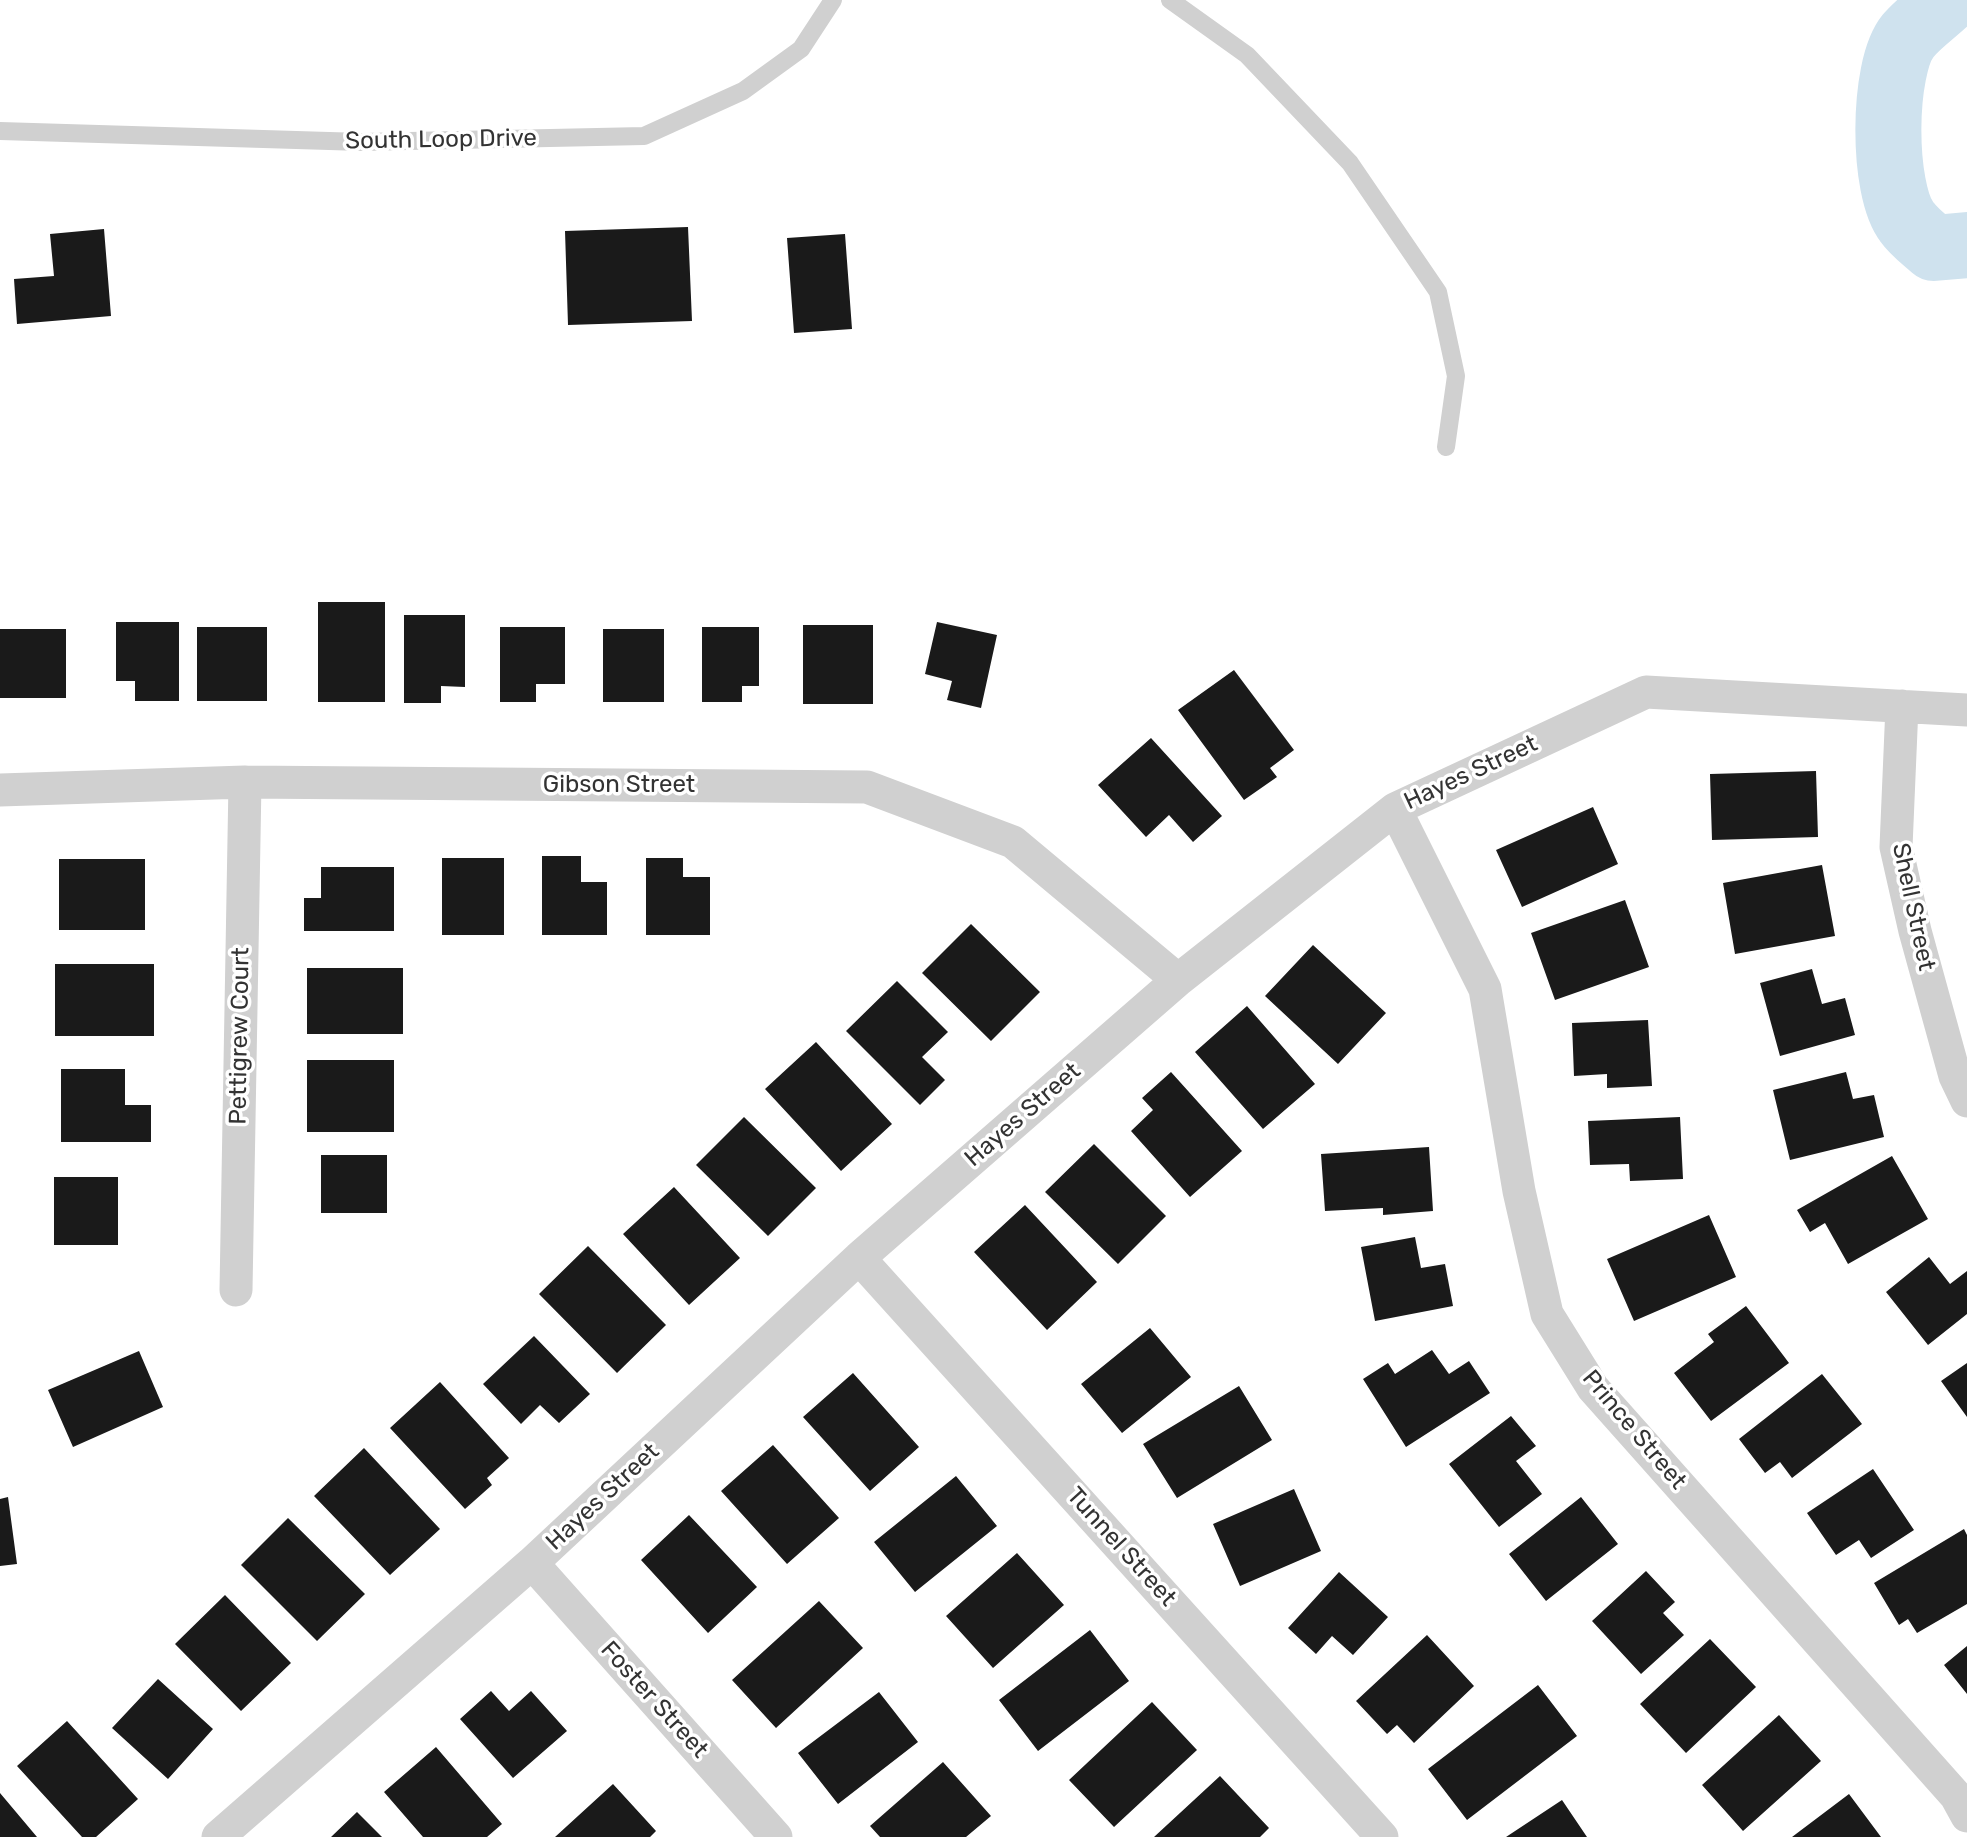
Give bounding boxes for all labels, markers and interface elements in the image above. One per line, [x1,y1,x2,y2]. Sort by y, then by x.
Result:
street label: South Loop Drive [345,124,537,156]
street label: Hayes Street [1400,730,1542,816]
street label: Gibson Street [543,771,695,799]
street label: Shell Street [1885,840,1941,974]
street label: Pettigrew Court [224,947,256,1125]
street label: Hayes Street [959,1057,1087,1173]
street label: Prince Street [1576,1365,1692,1495]
street label: Hayes Street [541,1437,665,1557]
street label: Tunnel Street [1060,1482,1182,1612]
street label: Foster Street [594,1636,714,1764]

